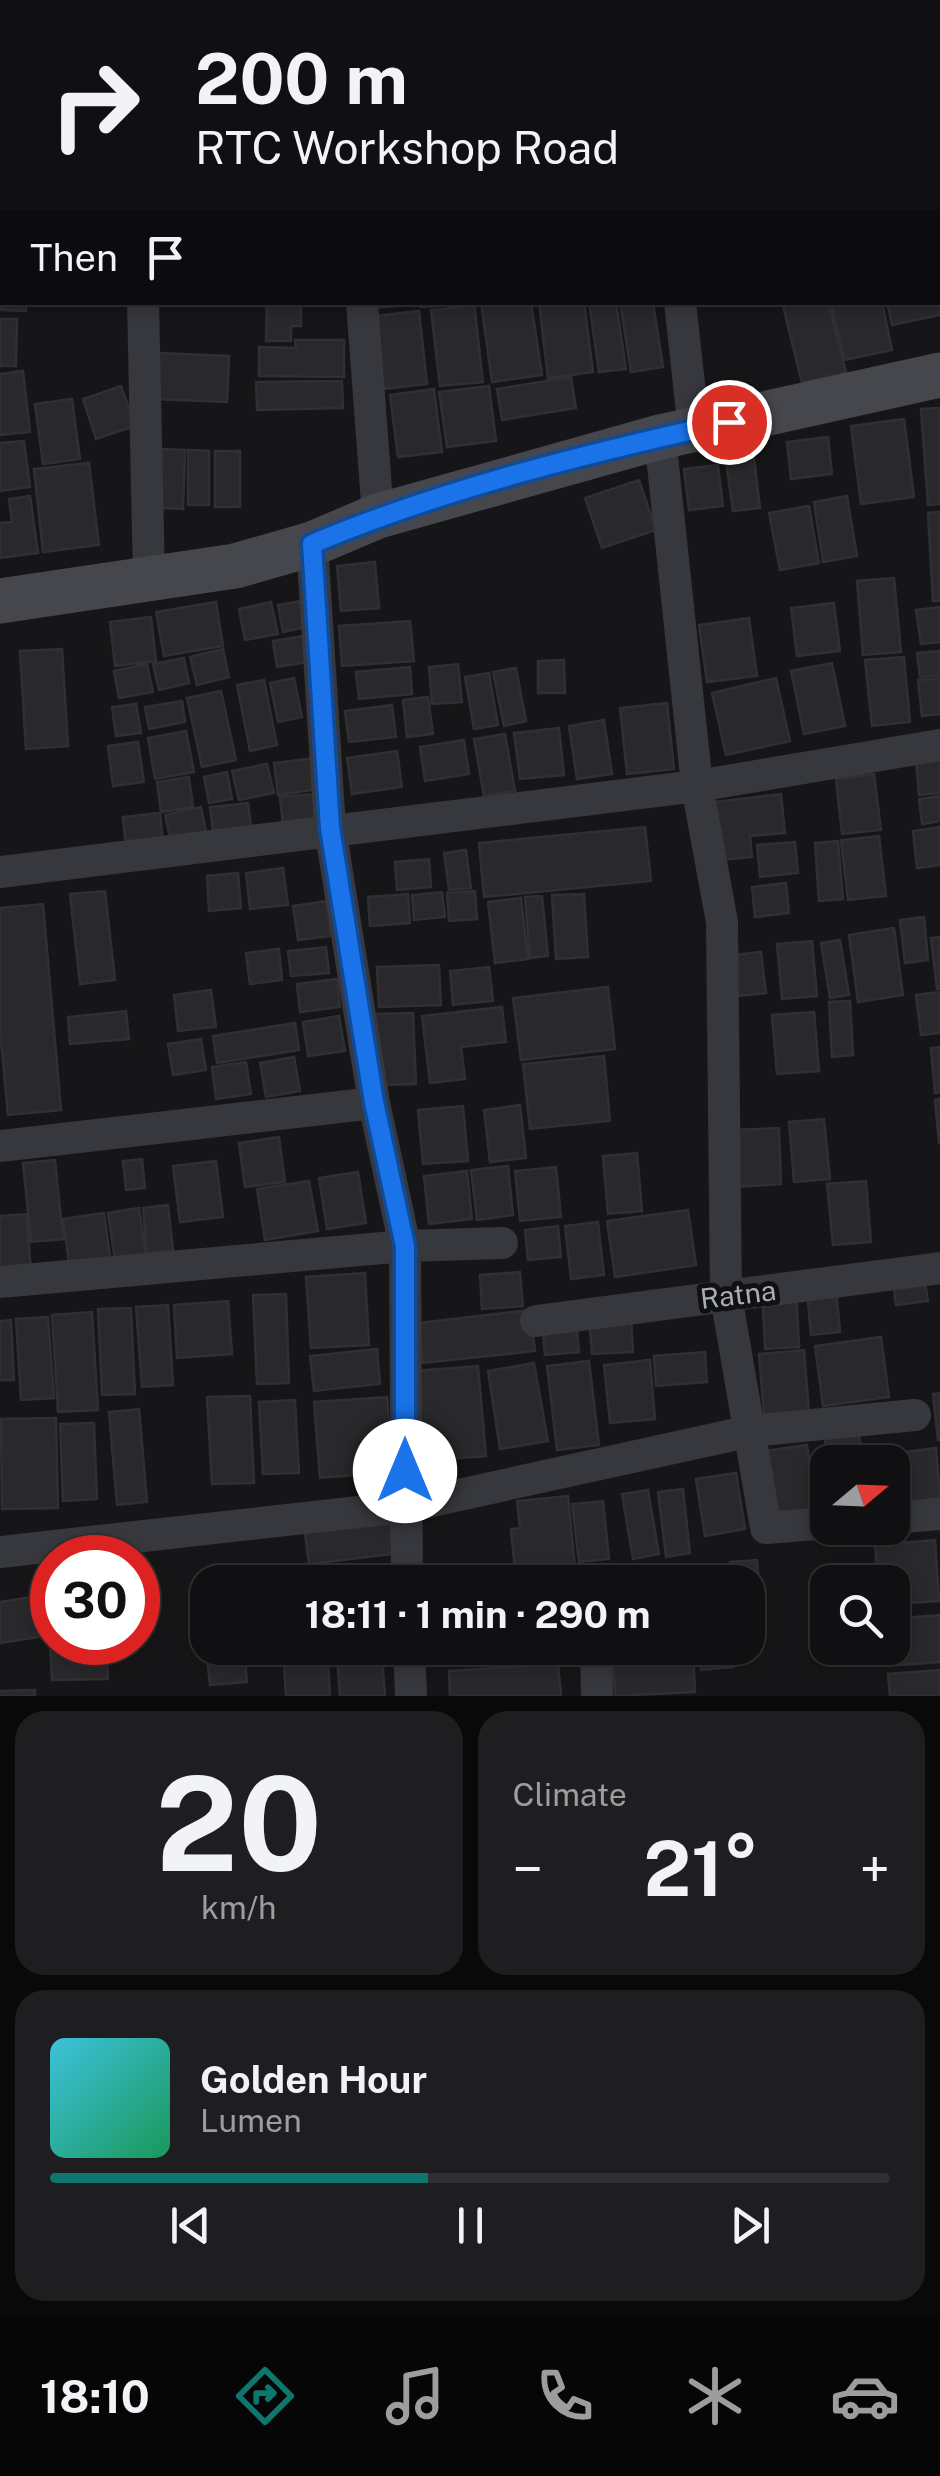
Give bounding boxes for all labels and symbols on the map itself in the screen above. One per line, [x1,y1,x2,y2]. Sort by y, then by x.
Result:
pin [687,380,772,465]
street label: Ratna [698,1273,778,1315]
position arrow [353,1419,457,1523]
north arrow [810,1445,910,1545]
speed limit sign: 30 [30,1535,160,1665]

